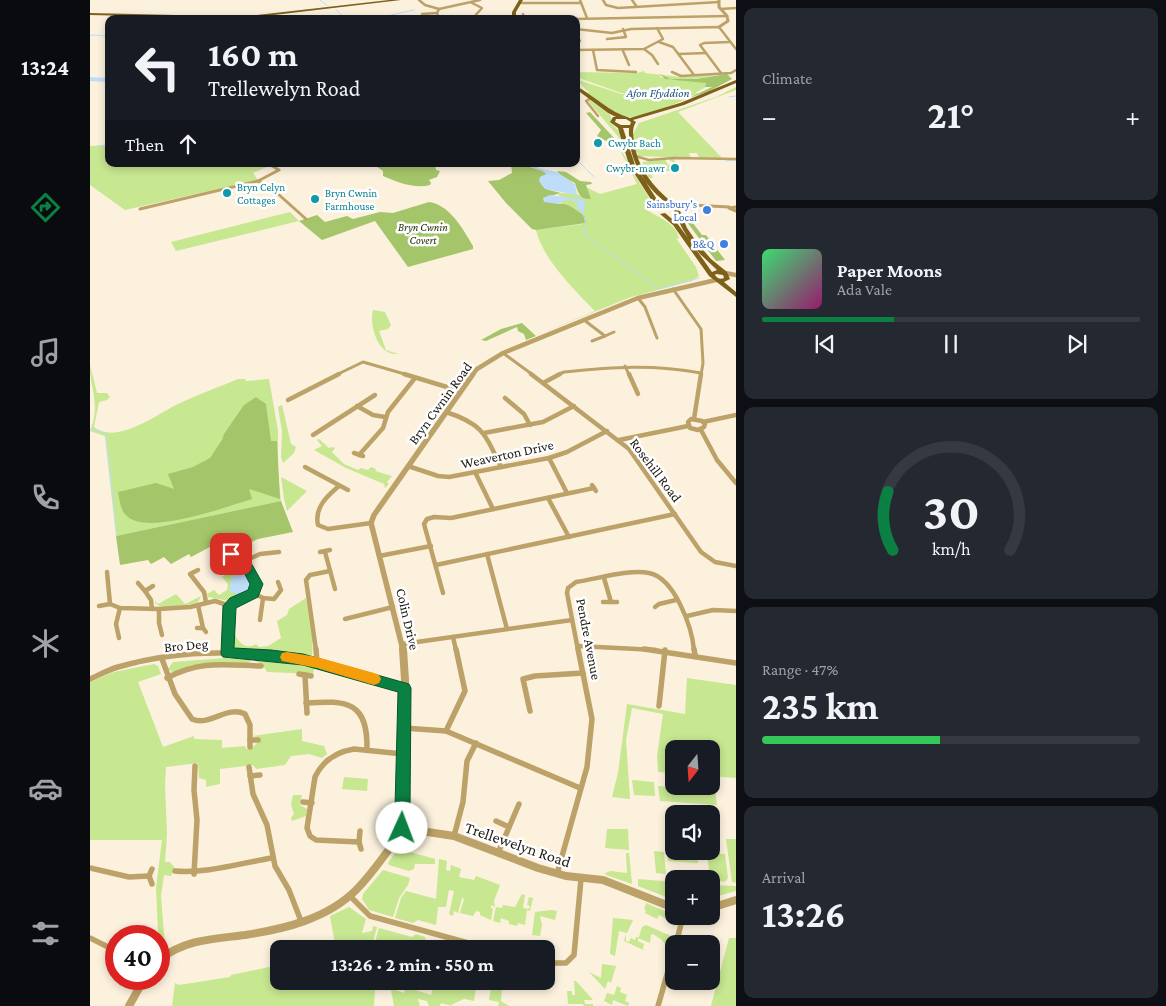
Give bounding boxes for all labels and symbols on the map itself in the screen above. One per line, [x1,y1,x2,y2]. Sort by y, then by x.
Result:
water label: Afon Ffyddion [626,86,689,100]
marker: Cwybr Bach [592,137,604,149]
place label: Cwybr Bach [608,137,661,150]
place label: Cwybr-mawr [606,162,665,175]
marker: Cwybr-mawr [669,162,681,174]
place label: Bryn Celyn Cottages [237,181,285,207]
marker: Bryn Celyn Cottages [221,187,233,199]
place label: Bryn Cwnin Farmhouse [325,187,377,212]
marker: Bryn Cwnin Farmhouse [309,193,321,205]
place label: Sainsbury's Local [646,198,697,223]
marker: Sainsbury's Local [701,204,713,216]
park label: Bryn Cwnin Covert [398,221,448,246]
place label: B&Q [693,238,715,250]
marker: B&Q [718,238,730,250]
street label: Bryn Cwnin Road [405,358,475,447]
street label: Rosehill Road [627,435,686,506]
street label: Weaverton Drive [459,436,555,472]
pin [210,533,252,575]
street label: Colin Drive [393,586,423,652]
street label: Pendre Avenue [573,597,605,681]
street label: Bro Deg [163,635,209,655]
north arrow [665,740,720,795]
position arrow [375,801,427,853]
street label: Trellewelyn Road [462,818,574,872]
speed limit sign: 40 [105,925,170,990]

